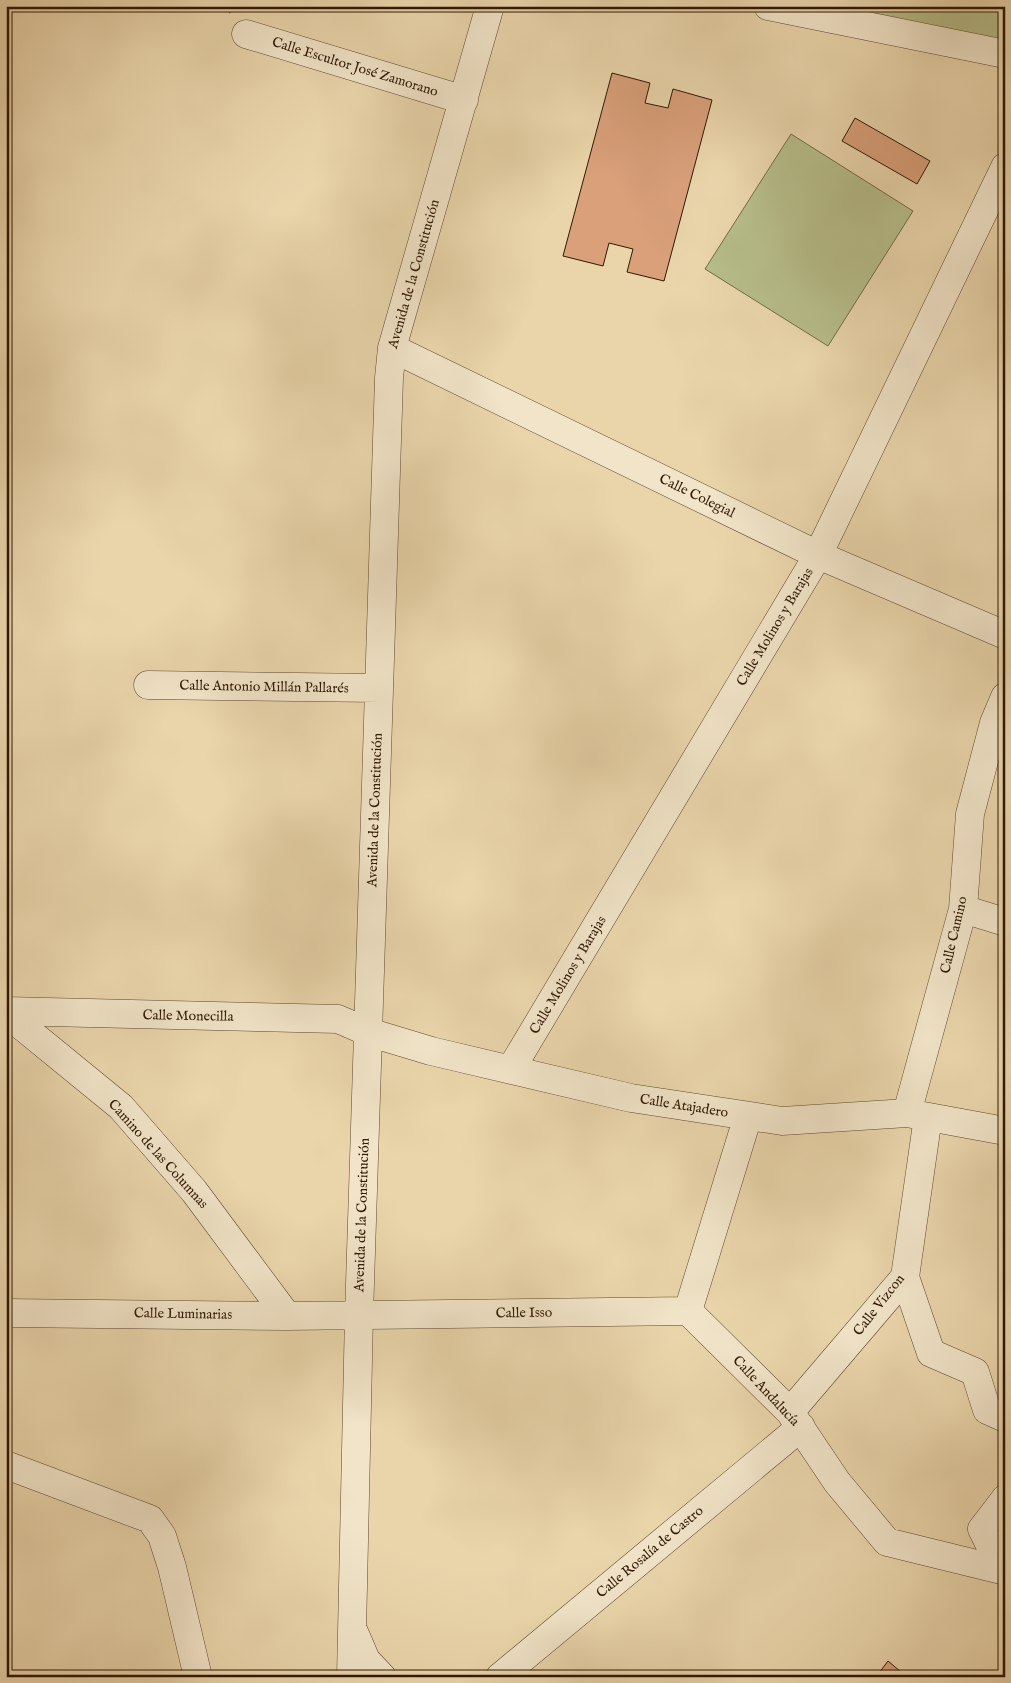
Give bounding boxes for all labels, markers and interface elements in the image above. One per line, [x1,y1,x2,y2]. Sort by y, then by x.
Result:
street label: Calle Escultor José Zamorano [270,33,441,101]
street label: Avenida de la Constitución [384,197,444,352]
street label: Calle Colegial [656,470,738,522]
street label: Calle Molinos y Barajas [733,564,818,689]
street label: Calle Antonio Millán Pallarés [179,677,349,697]
street label: Avenida de la Constitución [363,732,387,888]
street label: Calle Camino [936,894,972,975]
street label: Calle Molinos y Barajas [526,912,611,1037]
street label: Calle Monecilla [142,1006,235,1026]
street label: Calle Atajadero [638,1090,730,1122]
street label: Camino de las Columnas [104,1095,212,1213]
street label: Avenida de la Constitución [350,1137,374,1293]
street label: Calle Vizcon [849,1270,909,1340]
street label: Calle Luminarias [134,1304,232,1324]
street label: Calle Isso [496,1304,553,1322]
street label: Calle Andalucía [729,1352,804,1431]
street label: Calle Rosalía de Castro [593,1502,708,1602]

